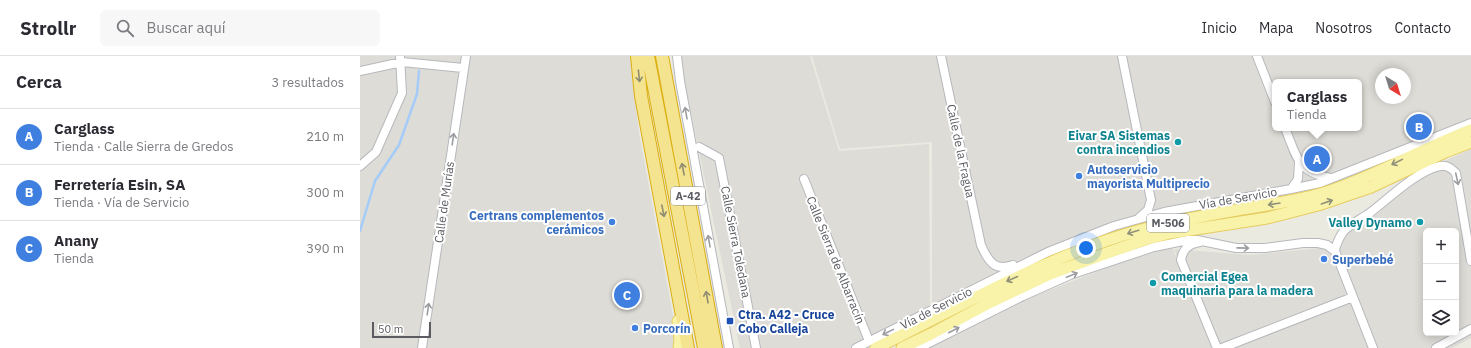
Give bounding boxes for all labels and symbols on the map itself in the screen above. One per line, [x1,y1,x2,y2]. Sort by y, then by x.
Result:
north arrow [1375,68,1411,104]
one-way arrow [635,69,643,82]
street label: Calle de la Fragua [944,103,978,200]
one-way arrow [682,107,690,120]
pin: B [1406,112,1432,142]
place label: Eivar SA Sistemas contra incendios [1068,128,1170,157]
one-way arrow [449,133,457,146]
marker: Eivar SA Sistemas contra incendios [1173,137,1183,147]
pin: A [1304,144,1330,174]
one-way arrow [1391,159,1403,167]
street label: Calle de Murías [431,160,457,244]
place label: Autoservicio mayorista Multiprecio [1087,162,1210,191]
one-way arrow [679,163,687,176]
marker: Autoservicio mayorista Multiprecio [1074,171,1084,181]
one-way arrow [1453,172,1461,185]
street label: Vía de Servicio [1198,184,1278,212]
street label: Calle Sierra Toledana [718,185,754,300]
road number: A-42 [671,187,705,205]
street label: Calle Sierra de Albarracín [804,194,868,326]
one-way arrow [1321,198,1334,205]
one-way arrow [1268,200,1281,208]
one-way arrow [659,204,667,217]
place label: Certrans complementos cerámicos [469,208,604,237]
road number: M-506 [1147,214,1189,232]
place label: Valley Dynamo [1329,215,1412,230]
marker: Certrans complementos cerámicos [607,217,617,227]
marker: Valley Dynamo [1415,217,1425,227]
one-way arrow [1127,229,1140,236]
one-way arrow [705,235,713,248]
your location [1076,238,1096,258]
one-way arrow [1236,244,1249,252]
place label: Superbebé [1332,252,1394,267]
marker: Superbebé [1319,254,1329,264]
place label: Comercial Egea maquinaria para la madera [1161,269,1313,298]
one-way arrow [1065,270,1077,278]
one-way arrow [1006,276,1018,283]
marker: Comercial Egea maquinaria para la madera [1148,278,1158,288]
pin: C [614,280,640,310]
street label: Vía de Servicio [898,283,975,333]
one-way arrow [702,291,710,304]
one-way arrow [424,303,432,316]
place label: Ctra. A42 - Cruce Cobo Calleja [738,307,835,336]
marker: Ctra. A42 - Cruce Cobo Calleja [725,316,735,326]
scale bar [372,320,431,339]
place label: Porcorín [643,321,691,336]
marker: Porcorín [630,323,640,333]
one-way arrow [948,326,960,333]
one-way arrow [882,329,894,336]

